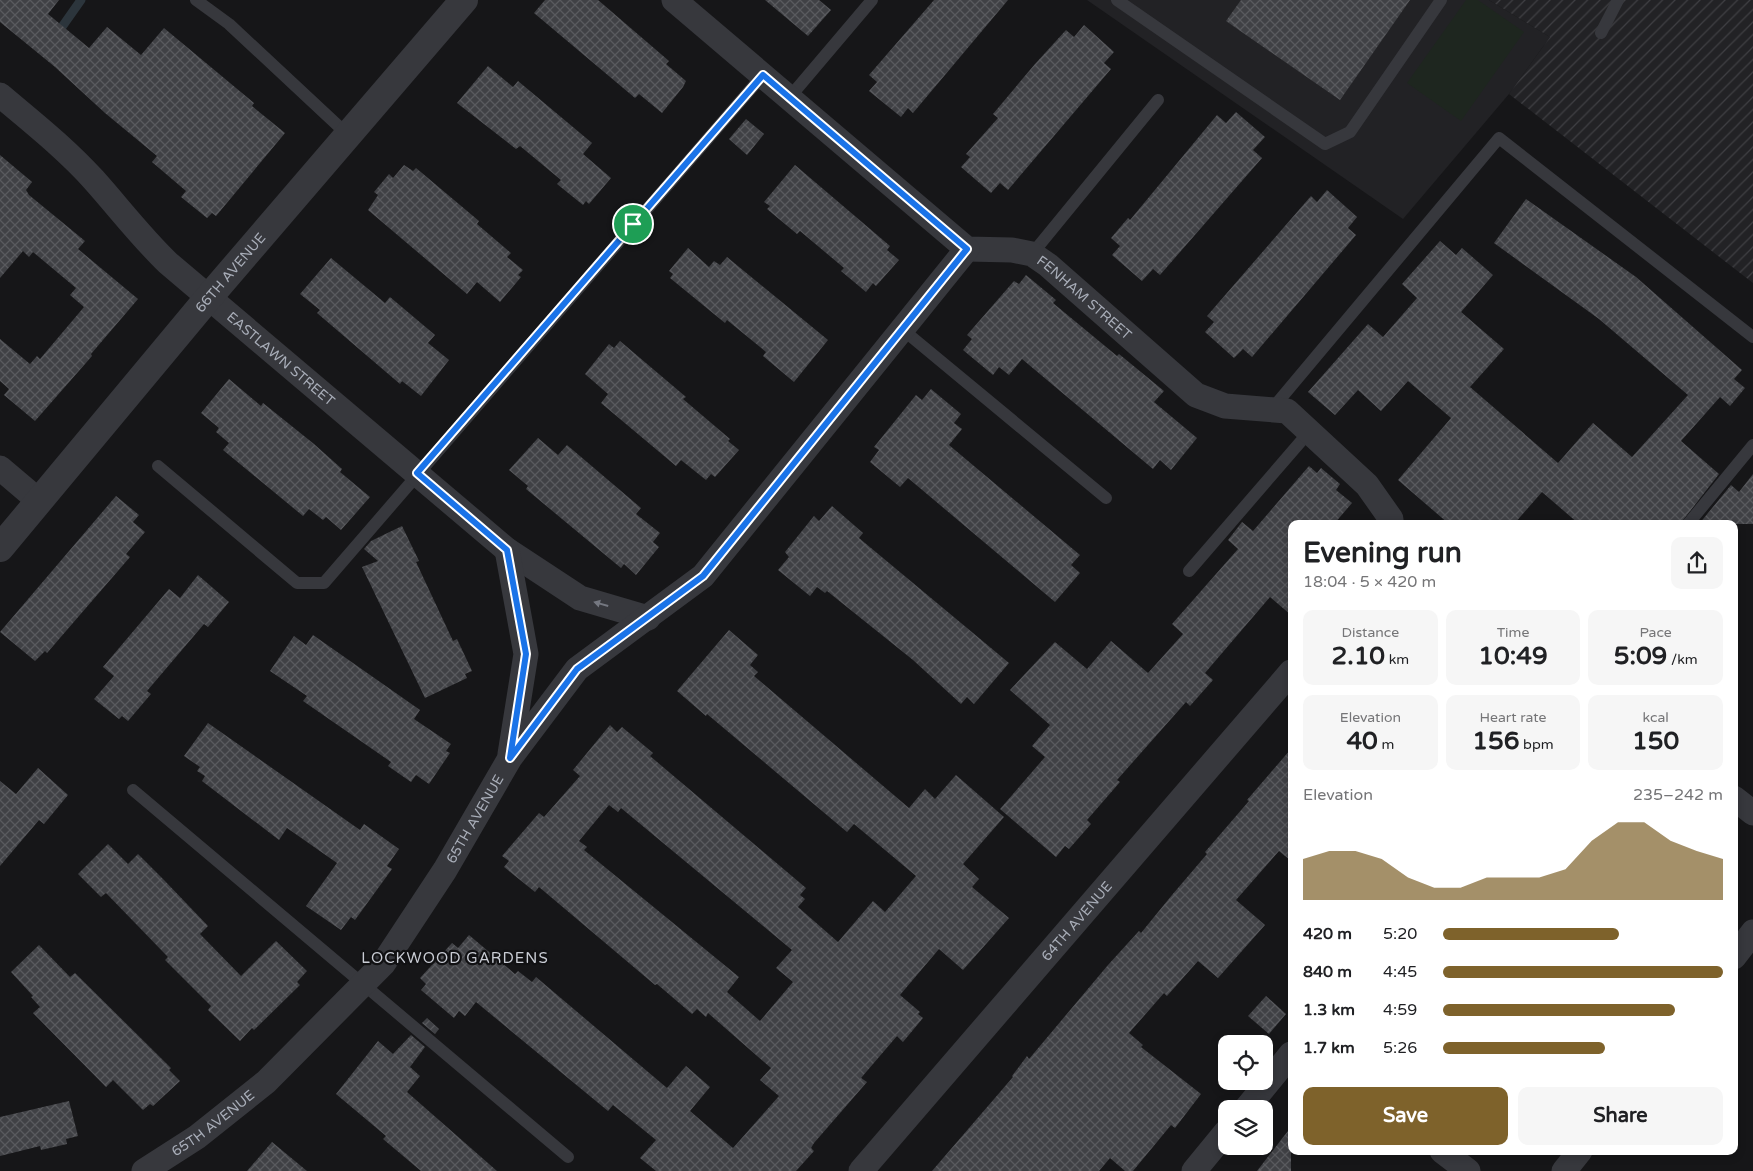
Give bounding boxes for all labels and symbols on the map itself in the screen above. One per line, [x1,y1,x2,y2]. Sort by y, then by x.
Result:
pin [612,203,654,245]
street label: 66TH AVENUE [191,229,269,316]
street label: FENHAM STREET [1034,252,1136,343]
street label: EASTLAWN STREET [223,308,339,409]
one-way arrow [594,599,609,607]
street label: 65TH AVENUE [442,772,507,866]
street label: 64TH AVENUE [1037,878,1115,964]
district label: LOCKWOOD GARDENS [361,949,549,967]
street label: 65TH AVENUE [168,1086,258,1160]

